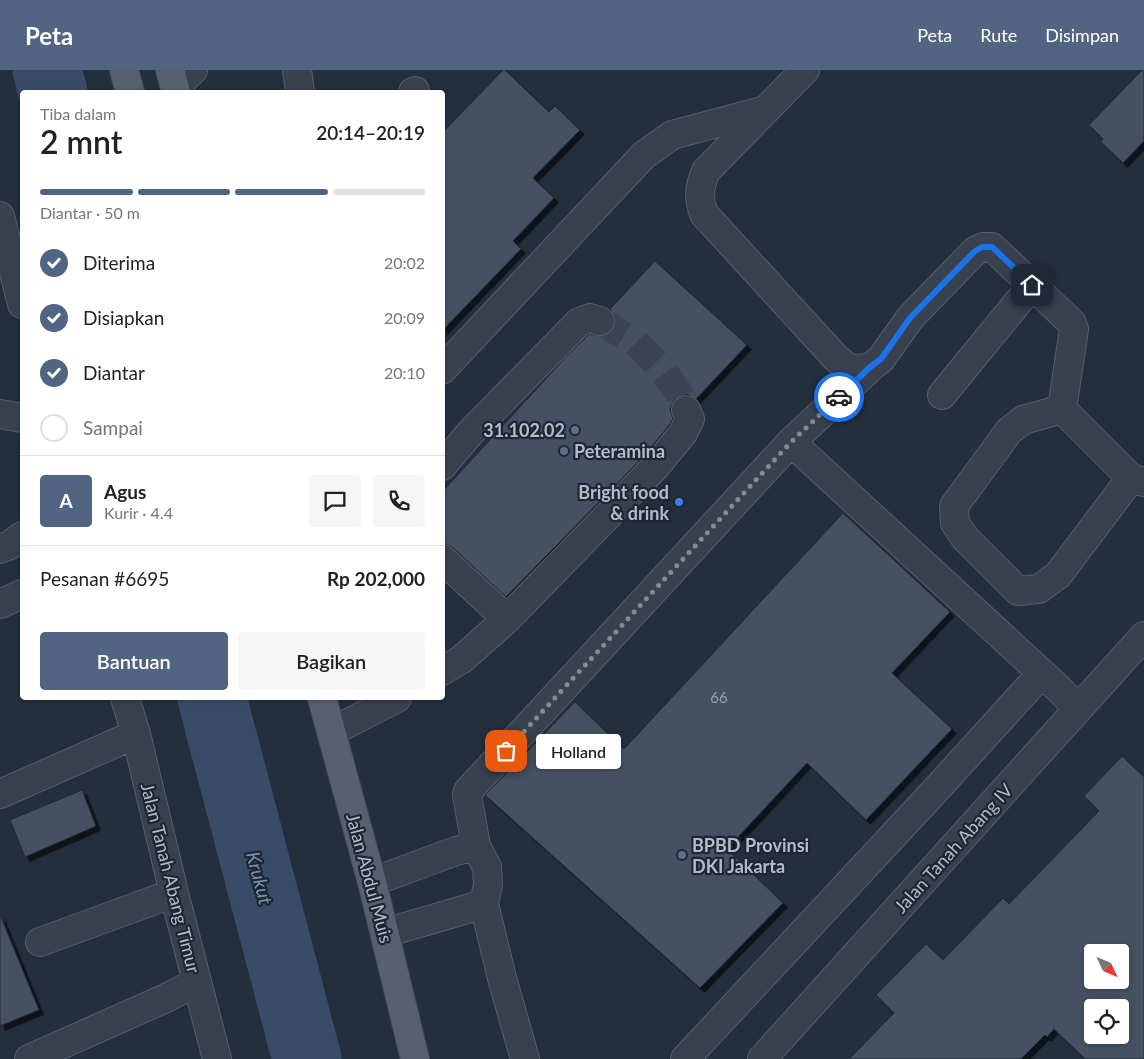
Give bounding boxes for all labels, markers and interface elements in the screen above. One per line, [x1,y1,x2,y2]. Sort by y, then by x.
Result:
text: Peta [25,21,73,50]
text: Peta [917,24,952,46]
text: Rute [980,24,1017,46]
text: Disimpan [1045,24,1119,46]
text: Tiba dalam [40,104,116,123]
text: 20:14–20:19 [316,121,425,144]
text: 2 mnt [40,122,123,161]
text: Diantar · 50 m [40,203,140,222]
icon: check [40,249,68,277]
text: Diterima [83,251,155,274]
text: 20:02 [384,253,425,272]
pin [1011,264,1053,306]
icon: home [1018,271,1046,299]
icon: check [40,304,68,332]
text: Disiapkan [83,306,164,329]
text: 20:09 [384,308,425,327]
icon: check [40,359,68,387]
text: Diantar [83,361,145,384]
text: 20:10 [384,363,425,382]
courier [814,372,864,422]
icon: car [825,383,853,411]
text: Sampai [83,416,143,439]
place label: 31.102.02 [483,419,565,441]
marker: 31.102.02 [569,424,581,436]
place label: Peteramina [574,440,665,462]
marker: Peteramina [558,445,570,457]
button: chat [309,475,361,527]
button: phone [373,475,425,527]
text: Agus [104,480,146,503]
place label: Bright food & drink [578,481,669,524]
text: A [59,489,73,512]
marker: Bright food & drink [673,496,685,508]
text: Kurir · 4.4 [104,503,173,522]
text: Pesanan #6695 [40,567,169,590]
text: Rp 202,000 [327,567,425,590]
button: Bantuan [40,632,228,690]
button: Bagikan [238,632,425,690]
house number: 66 [710,688,728,706]
pin [485,730,527,772]
callout: Holland [536,734,621,768]
icon: bag [492,737,520,765]
text: Holland [551,742,606,761]
street label: Jalan Tanah Abang IV [889,778,1017,917]
street label: Jalan Tanah Abang Timur [137,781,205,976]
street label: Jalan Abdul Muis [342,811,398,945]
place label: BPBD Provinsi DKI Jakarta [692,834,809,877]
water label: Krukut [242,849,278,907]
marker: BPBD Provinsi DKI Jakarta [676,849,688,861]
north arrow [1084,944,1129,989]
map controls [1084,944,1129,1044]
button: locate [1084,999,1129,1044]

